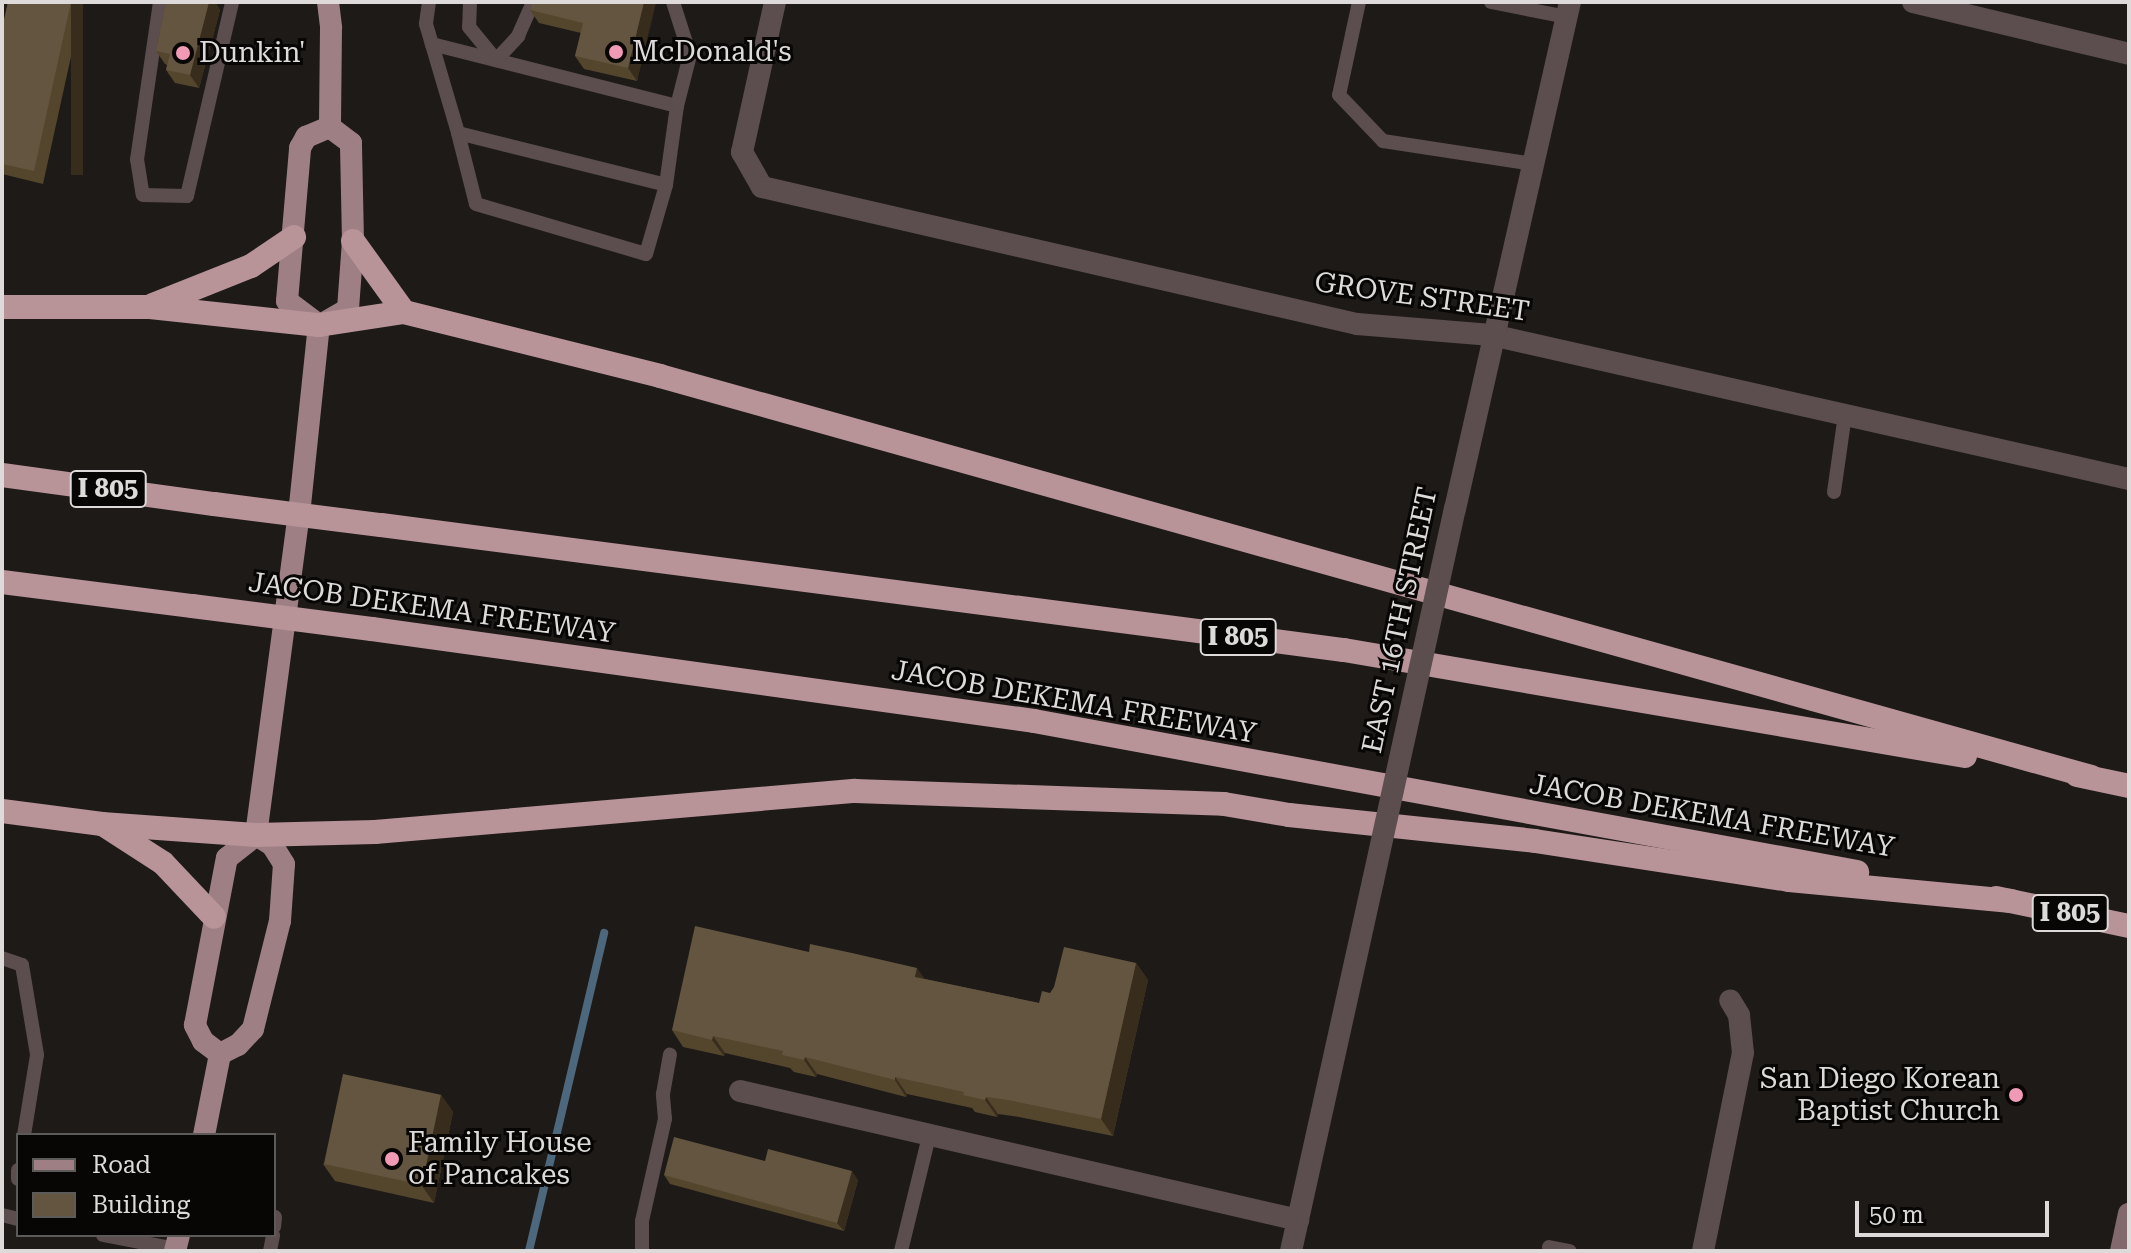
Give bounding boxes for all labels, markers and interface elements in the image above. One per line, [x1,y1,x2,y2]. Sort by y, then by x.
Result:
place label: McDonald's [632,35,792,69]
place label: Dunkin' [199,36,306,70]
marker: McDonald's [607,43,625,61]
marker: Dunkin' [174,44,192,62]
street label: GROVE STREET [1312,265,1532,329]
road number: I 805 [68,467,148,511]
street label: EAST 16TH STREET [1355,484,1445,756]
street label: JACOB DEKEMA FREEWAY [246,566,618,650]
road number: I 805 [1198,615,1278,659]
street label: JACOB DEKEMA FREEWAY [889,653,1259,751]
street label: JACOB DEKEMA FREEWAY [1527,767,1897,865]
road number: I 805 [2030,891,2110,935]
place label: San Diego Korean Baptist Church [1760,1062,2000,1128]
marker: San Diego Korean Baptist Church [2007,1086,2025,1104]
place label: Family House of Pancakes [408,1126,592,1192]
legend [16,1133,276,1237]
marker: Family House of Pancakes [383,1150,401,1168]
text: Road [92,1151,151,1179]
scale bar [1859,1185,2053,1235]
text: Building [92,1191,190,1219]
text: 50 m [1869,1201,1924,1229]

